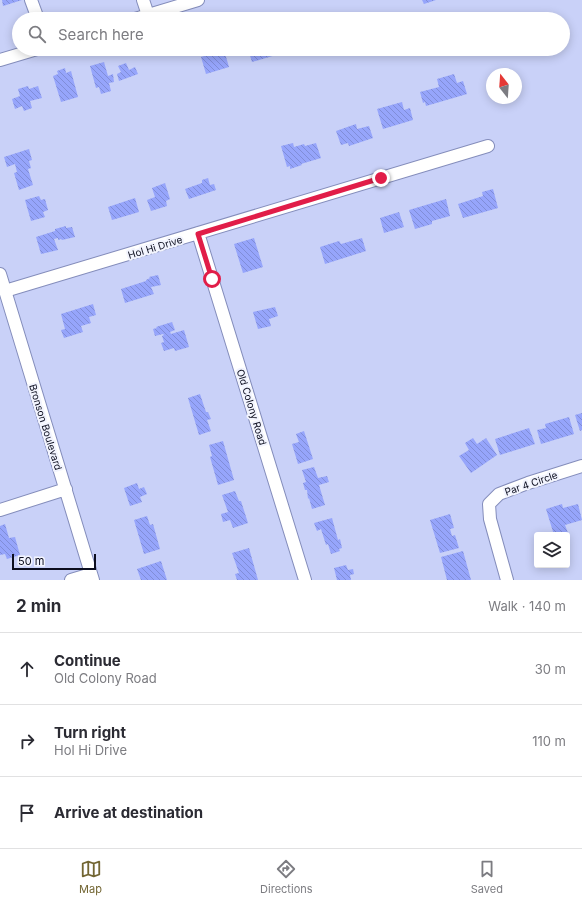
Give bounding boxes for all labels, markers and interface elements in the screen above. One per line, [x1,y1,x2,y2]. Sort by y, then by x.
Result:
search box [12,12,570,56]
icon: search [26,23,48,45]
text: Search here [58,25,144,44]
north arrow [486,68,522,104]
route end [372,169,390,187]
street label: Hol Hi Drive [126,233,184,261]
route start [203,270,221,288]
street label: Old Colony Road [235,367,269,447]
street label: Bronson Boulevard [27,382,65,472]
street label: Par 4 Circle [503,468,559,498]
map controls [534,532,570,568]
button: layers [534,532,570,568]
scale bar [12,552,96,571]
text: 50 m [18,554,44,568]
text: 2 min [16,596,61,616]
text: Walk · 140 m [488,598,566,614]
text: Continue [54,651,121,670]
icon: ahead [16,658,38,680]
text: 30 m [535,661,566,677]
text: Old Colony Road [54,670,157,686]
text: Turn right [54,723,126,742]
icon: right [16,730,38,752]
text: 110 m [532,733,566,749]
text: Hol Hi Drive [54,742,127,758]
icon: arrive [16,802,38,824]
text: Arrive at destination [54,803,203,822]
tab: Map [79,858,102,896]
tab: Directions [260,858,313,896]
tab: Saved [471,858,503,896]

